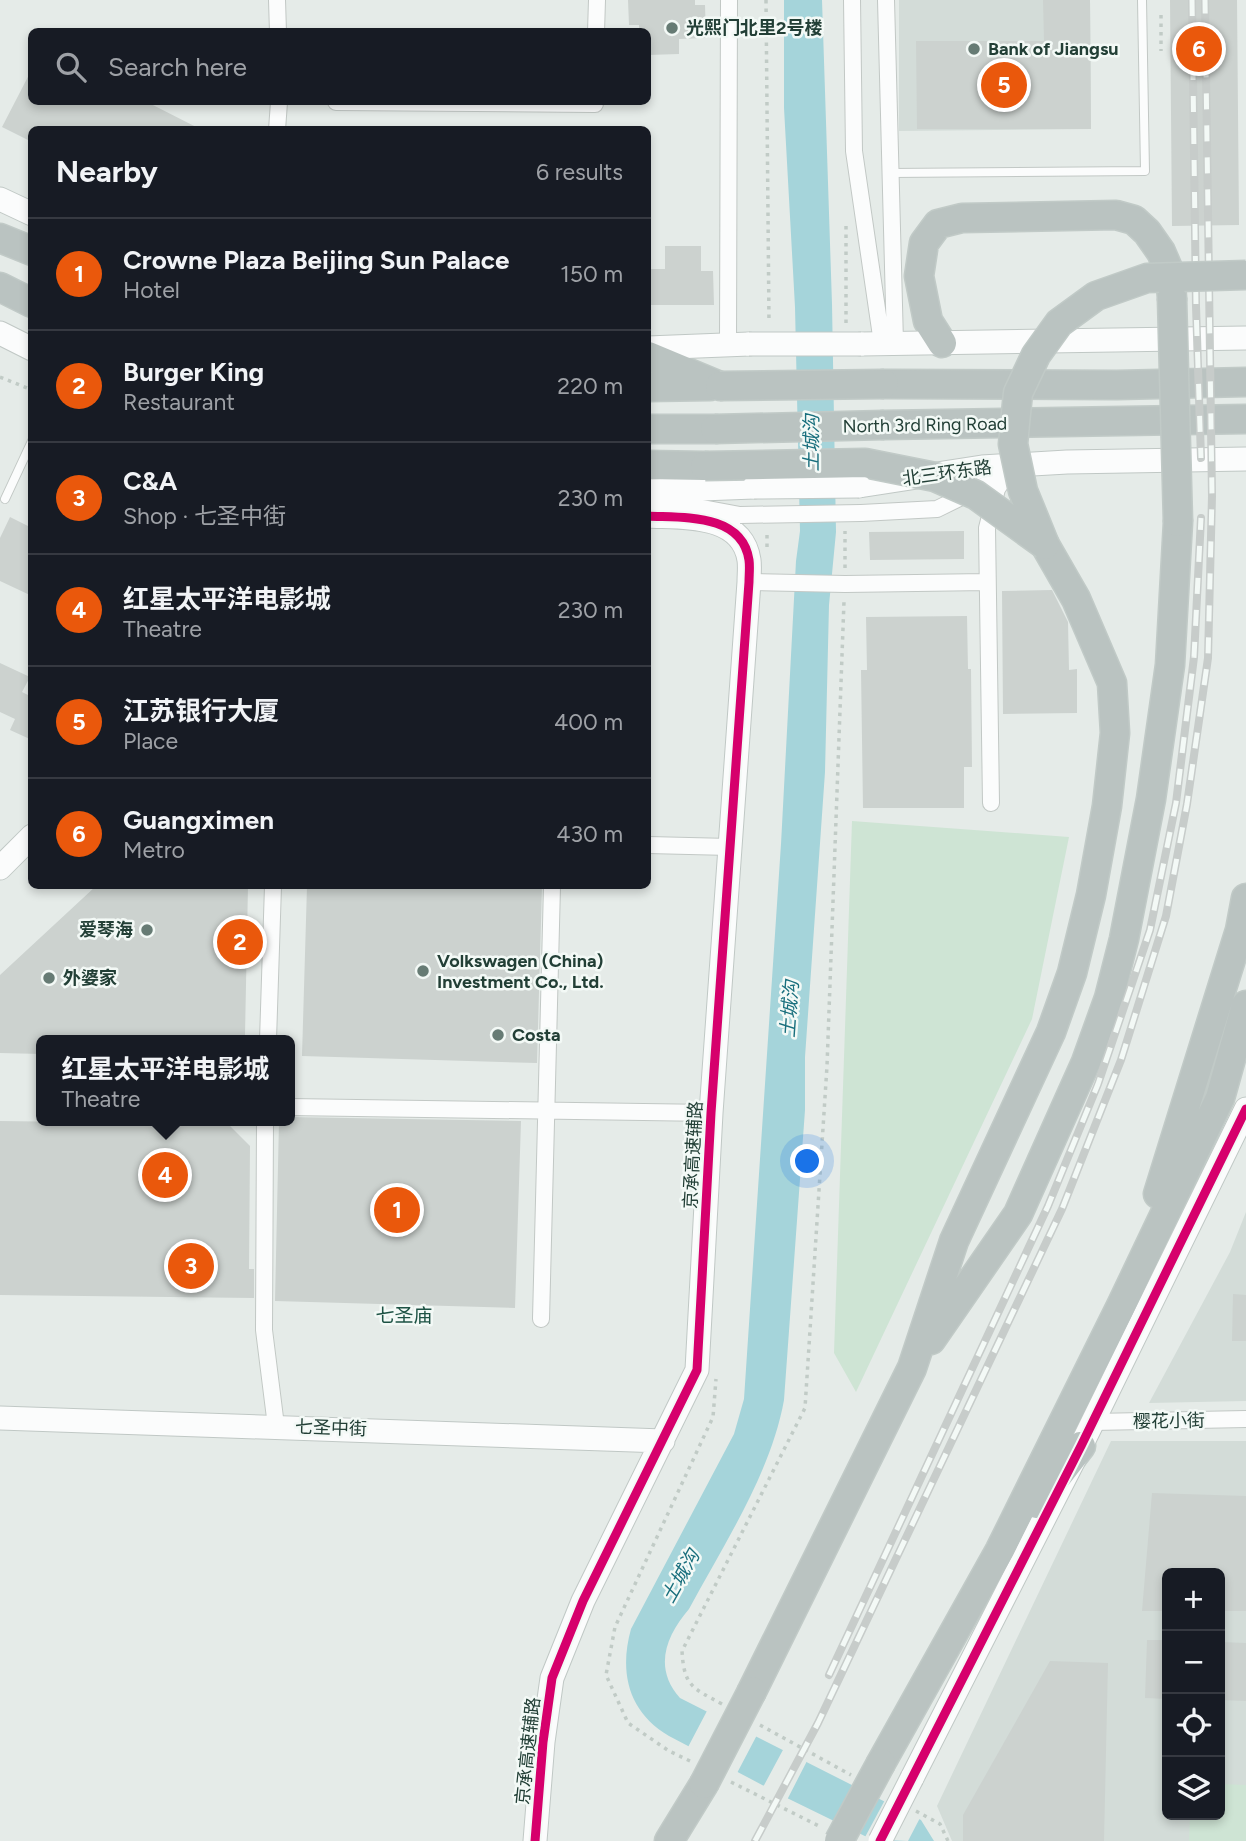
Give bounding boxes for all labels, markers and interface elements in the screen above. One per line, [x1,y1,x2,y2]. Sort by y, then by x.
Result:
place label: 光熙门北里2号楼 [686,17,822,39]
marker: 光熙门北里2号楼 [664,20,680,36]
pin: 6 [1176,23,1222,75]
search box [28,28,651,105]
place label: Bank of Jiangsu [988,38,1119,60]
marker: Bank of Jiangsu [966,41,982,57]
icon: search [52,48,90,86]
text: Search here [108,51,247,83]
pin: 5 [981,59,1027,111]
text: Nearby [56,153,158,190]
text: 6 results [536,158,623,186]
text: Crowne Plaza Beijing Sun Palace [123,244,509,276]
text: 1 [74,260,84,288]
text: 150 m [560,260,623,288]
text: Hotel [123,276,180,304]
text: Burger King [123,356,264,388]
text: 2 [72,372,86,400]
text: 220 m [557,372,623,400]
text: Restaurant [123,388,235,416]
water label: 土城沟 [800,413,823,472]
street label: North 3rd Ring Road [843,413,1007,437]
street label: 北三环东路 [901,456,993,490]
text: C&A [123,465,177,497]
text: 3 [73,484,85,512]
text: 230 m [558,484,623,512]
text: Shop · 七圣中街 [123,502,286,530]
text: 红星太平洋电影城 [123,583,331,615]
text: 4 [72,596,86,624]
text: 230 m [558,596,623,624]
text: Theatre [123,615,202,643]
text: 江苏银行大厦 [123,695,279,727]
text: 5 [72,708,86,736]
text: 400 m [554,708,623,736]
text: Place [123,727,178,755]
text: Guangximen [123,804,274,836]
text: 6 [72,820,86,848]
text: 430 m [556,820,623,848]
text: Metro [123,836,185,864]
pin: 2 [217,916,263,968]
place label: 爱琴海 [79,919,133,941]
marker: 爱琴海 [139,922,155,938]
place label: Volkswagen (China) Investment Co., Ltd. [437,950,604,993]
marker: Volkswagen (China) Investment Co., Ltd. [415,963,431,979]
place label: 外婆家 [63,967,117,989]
marker: 外婆家 [41,970,57,986]
water label: 土城沟 [776,978,803,1038]
place label: Costa [512,1024,561,1046]
marker: Costa [490,1027,506,1043]
popup [36,1035,295,1126]
text: 红星太平洋电影城 [61,1053,270,1085]
text: Theatre [61,1085,140,1113]
street label: 京承高速辅路 [679,1100,707,1210]
your location [790,1144,824,1178]
pin: 4 [142,1149,188,1201]
pin: 1 [374,1184,420,1236]
pin: 3 [168,1240,214,1292]
district label: 七圣庙 [375,1304,433,1327]
street label: 樱花小街 [1133,1409,1205,1433]
street label: 七圣中街 [295,1416,367,1440]
water label: 土城沟 [657,1544,705,1607]
map controls [1162,1568,1225,1820]
button: + [1162,1568,1225,1631]
button: − [1162,1631,1225,1694]
button: locate [1162,1694,1225,1757]
street label: 京承高速辅路 [511,1696,545,1806]
button: layers [1162,1757,1225,1820]

